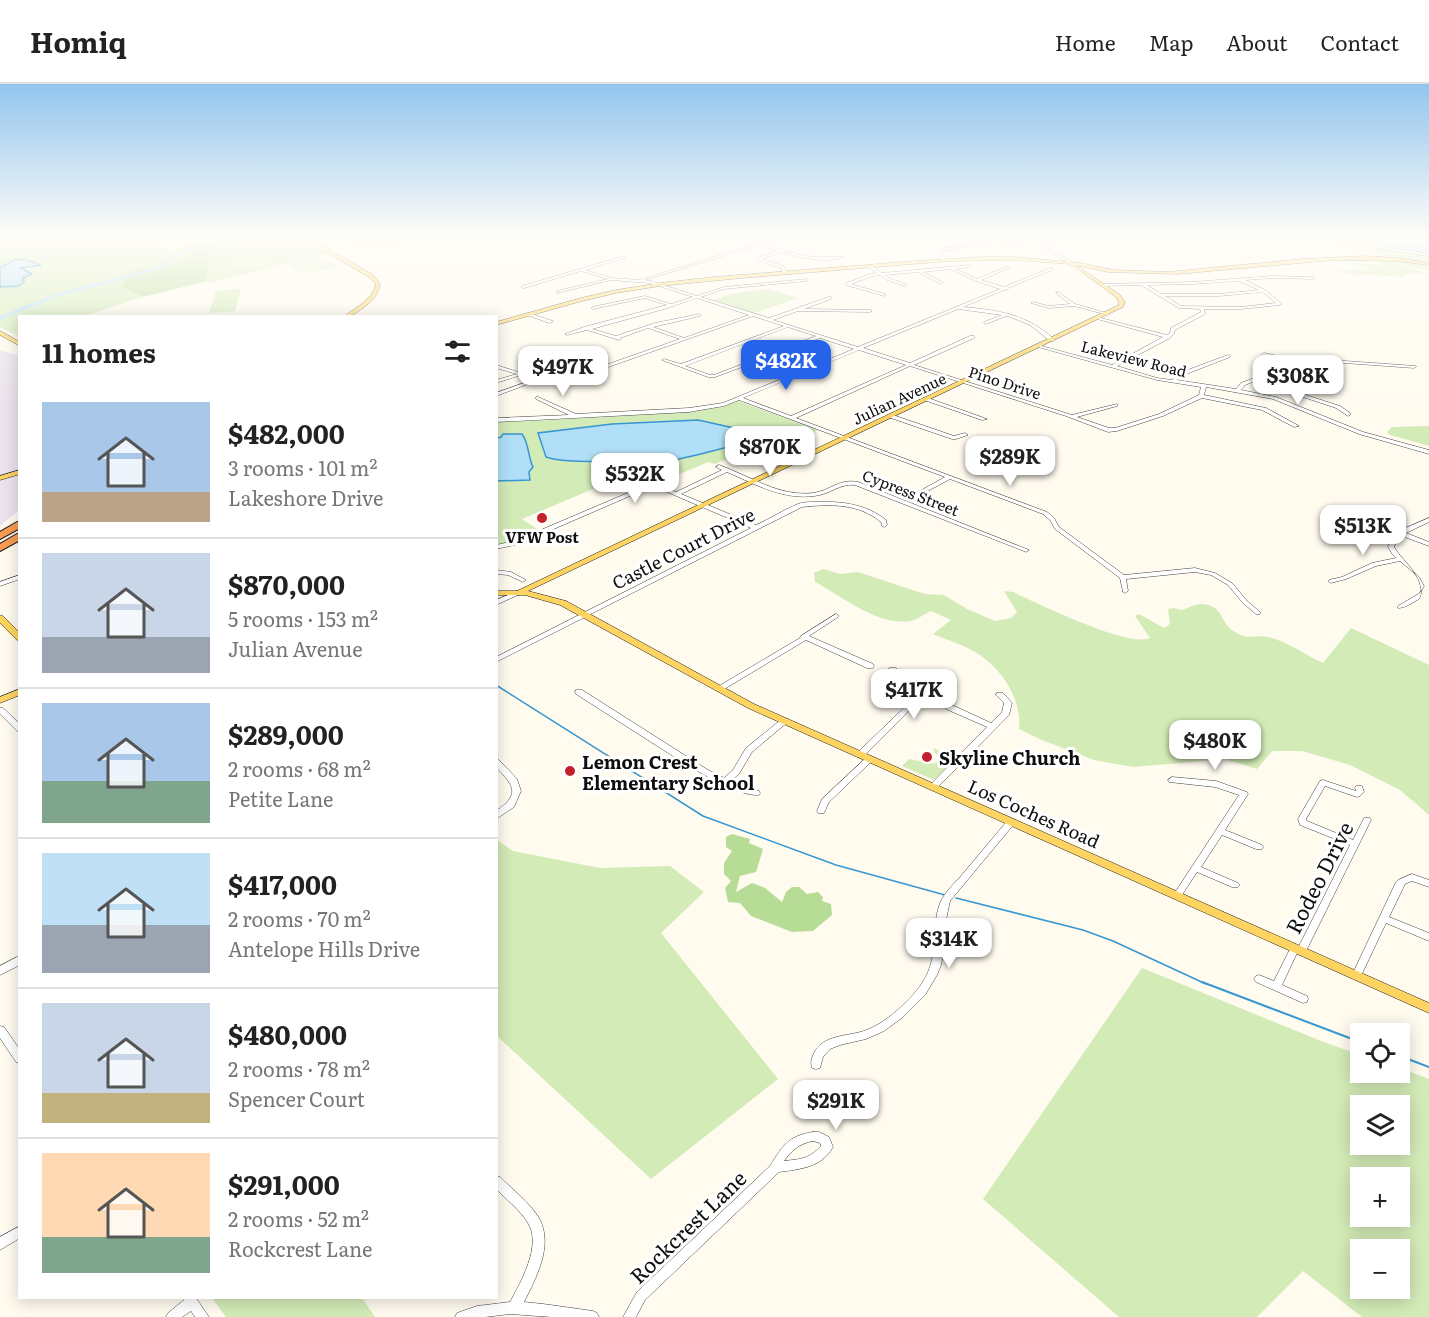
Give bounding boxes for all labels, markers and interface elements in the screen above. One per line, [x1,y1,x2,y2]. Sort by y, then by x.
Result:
text: Homiq [30,20,127,62]
text: Home [1055,26,1116,57]
text: Map [1149,26,1193,57]
text: About [1226,26,1288,57]
text: Contact [1321,26,1399,57]
text: 11 homes [42,332,156,371]
street label: Lakeview Road [1079,334,1189,382]
icon: filters [441,335,474,368]
pin: $482K [744,340,828,391]
text: $482K [755,344,817,374]
pin: $497K [521,346,605,397]
text: $497K [532,350,594,380]
pin: $308K [1256,355,1340,406]
street label: Pino Drive [966,359,1044,405]
text: $308K [1267,359,1329,389]
street label: Julian Avenue [848,366,950,430]
text: $482,000 [228,413,345,452]
icon: home [90,426,162,498]
pin: $870K [728,426,812,477]
text: $870K [739,430,801,460]
pin: $289K [968,436,1052,487]
text: $289K [979,440,1041,470]
text: 3 rooms · 101 m² [228,452,377,482]
pin: $532K [593,453,677,504]
text: $532K [605,457,665,487]
street label: Cypress Street [859,463,963,521]
text: Lakeshore Drive [228,482,383,512]
street label: Castle Court Drive [607,500,759,596]
pin: $513K [1321,505,1405,556]
text: $513K [1334,509,1392,539]
marker: VFW Post [535,511,549,525]
place label: VFW Post [505,525,579,548]
text: $870,000 [228,564,345,603]
icon: home [90,577,162,649]
text: 5 rooms · 153 m² [228,603,378,633]
text: Julian Avenue [228,633,363,663]
pin: $417K [872,669,956,720]
text: $417K [885,673,943,703]
text: $289,000 [228,714,344,753]
pin: $480K [1173,720,1257,771]
text: $480K [1183,724,1247,754]
icon: home [90,727,162,799]
place label: Skyline Church [939,744,1081,771]
place label: Lemon Crest Elementary School [582,748,755,796]
marker: Skyline Church [920,750,934,764]
text: 2 rooms · 68 m² [228,753,371,783]
marker: Lemon Crest Elementary School [563,764,577,778]
street label: Los Coches Road [964,772,1104,854]
text: Petite Lane [228,783,333,813]
street label: Rodeo Drive [1276,815,1360,938]
text: $417,000 [228,864,337,903]
icon: home [90,877,162,949]
text: 2 rooms · 70 m² [228,903,371,933]
pin: $314K [907,918,991,969]
text: $314K [920,922,978,952]
text: Antelope Hills Drive [228,933,420,963]
text: $480,000 [228,1014,347,1053]
map controls [1350,1023,1410,1299]
button: locate [1350,1023,1410,1083]
icon: home [90,1027,162,1099]
text: 2 rooms · 78 m² [228,1053,370,1083]
pin: $291K [794,1080,878,1131]
text: Spencer Court [228,1083,365,1113]
text: $291K [807,1084,865,1114]
button: layers [1350,1095,1410,1155]
street label: Rockcrest Lane [622,1162,752,1290]
text: $291,000 [228,1164,340,1203]
button: + [1350,1167,1410,1227]
icon: home [90,1177,162,1249]
text: 2 rooms · 52 m² [228,1203,369,1233]
text: Rockcrest Lane [228,1233,373,1263]
button: − [1350,1239,1410,1299]

